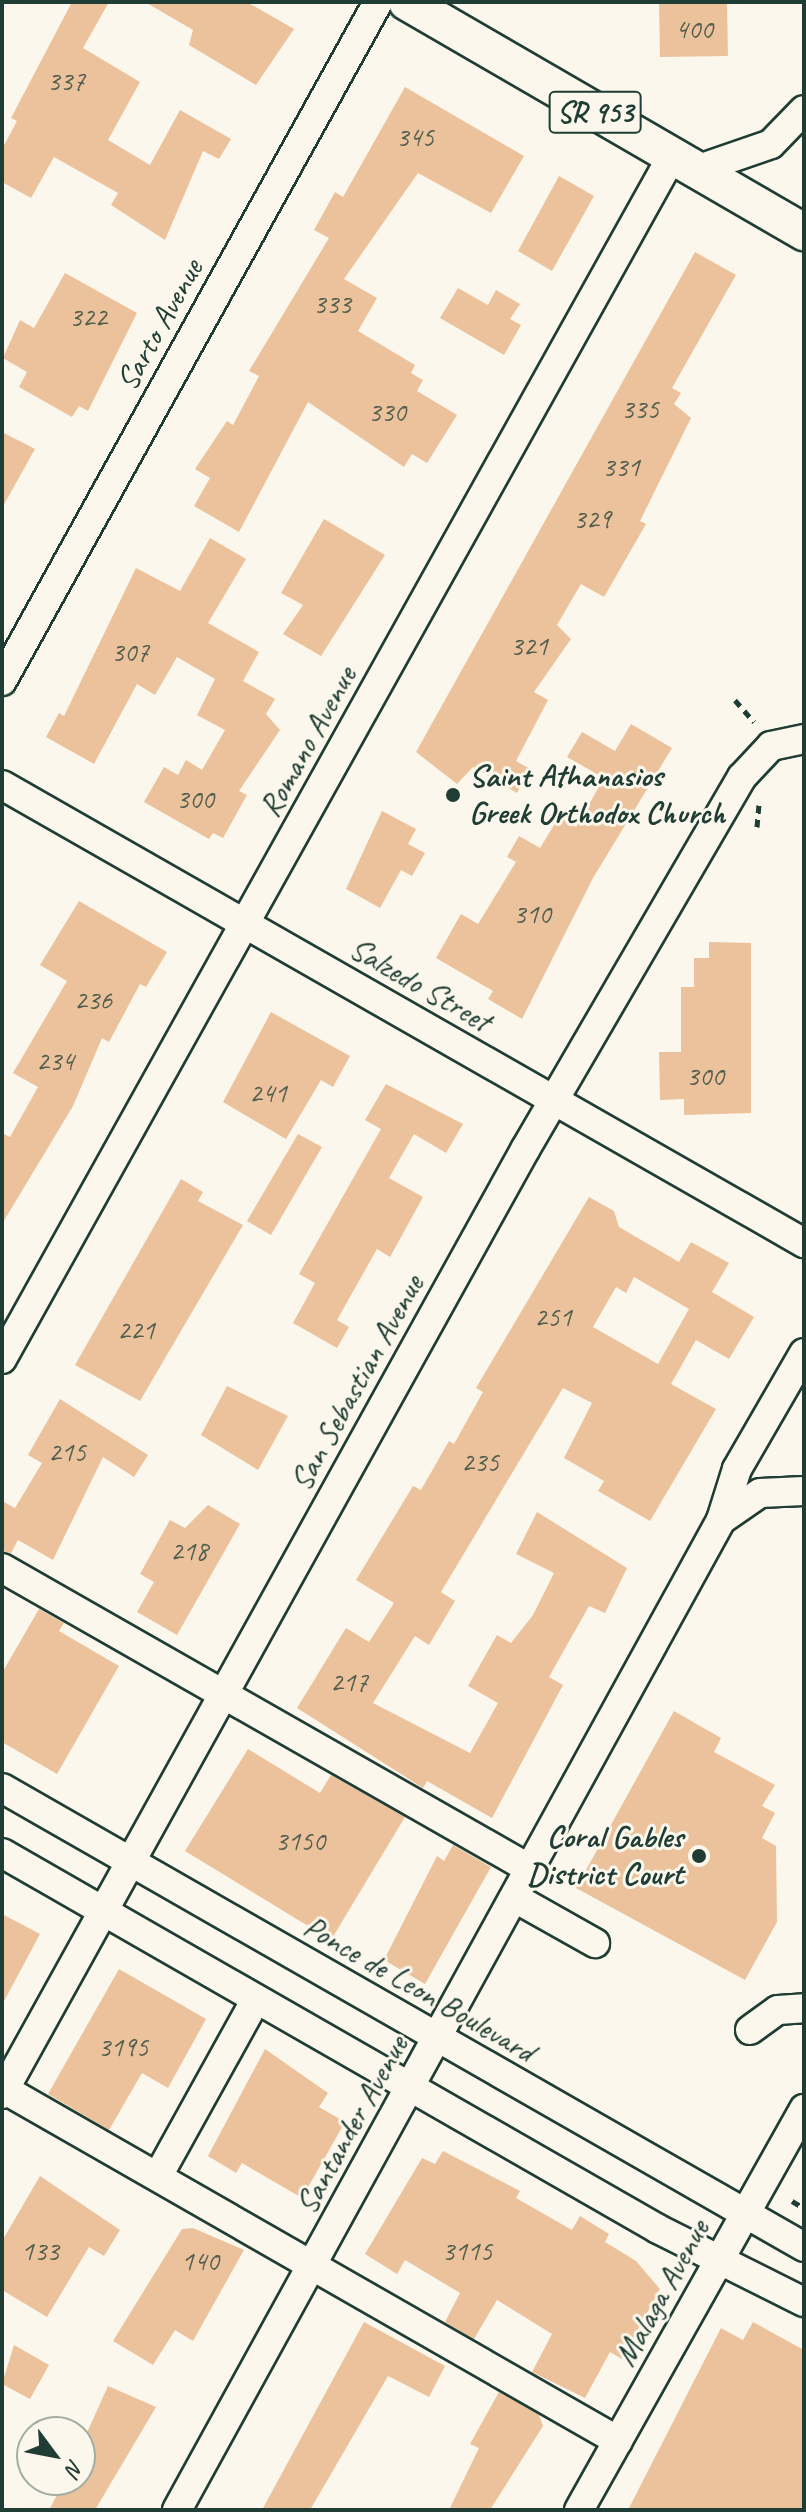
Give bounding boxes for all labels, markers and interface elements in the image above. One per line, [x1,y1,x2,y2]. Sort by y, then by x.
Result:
house number: 400 [675,12,713,46]
house number: 337 [47,64,85,98]
road number: SR 953 [547,86,643,138]
house number: 345 [396,120,434,154]
street label: Sarto Avenue [108,253,212,397]
house number: 333 [313,287,351,321]
house number: 322 [69,300,107,334]
house number: 335 [621,392,659,426]
house number: 330 [368,395,406,429]
house number: 331 [602,450,640,484]
house number: 329 [573,502,611,536]
house number: 321 [510,629,548,663]
house number: 307 [111,635,149,669]
street label: Romano Avenue [251,660,365,824]
place label: Saint Athanasios Greek Orthodox Church [469,758,726,833]
house number: 300 [176,782,214,816]
marker: Saint Athanasios Greek Orthodox Church [444,786,462,804]
house number: 310 [513,897,551,931]
street label: Salzedo Street [343,929,497,1041]
house number: 236 [74,983,112,1017]
house number: 234 [36,1044,74,1078]
house number: 300 [686,1059,724,1093]
house number: 241 [249,1076,287,1110]
street label: San Sebastian Avenue [282,1268,432,1498]
house number: 251 [534,1300,572,1334]
house number: 221 [117,1313,155,1347]
house number: 215 [48,1435,86,1469]
house number: 235 [461,1445,499,1479]
house number: 218 [170,1534,208,1568]
house number: 217 [330,1665,368,1699]
place label: Coral Gables District Court [527,1819,683,1894]
house number: 3150 [275,1824,325,1858]
marker: Coral Gables District Court [690,1847,708,1865]
street label: Ponce de Leon Boulevard [296,1907,542,2071]
street label: Santander Avenue [287,2029,417,2221]
house number: 3195 [98,2030,148,2064]
street label: Malaga Avenue [606,2213,718,2373]
house number: 133 [21,2234,59,2268]
house number: 3115 [442,2234,492,2268]
house number: 140 [181,2244,219,2278]
north arrow [16,2416,96,2496]
text: N [59,2454,90,2481]

